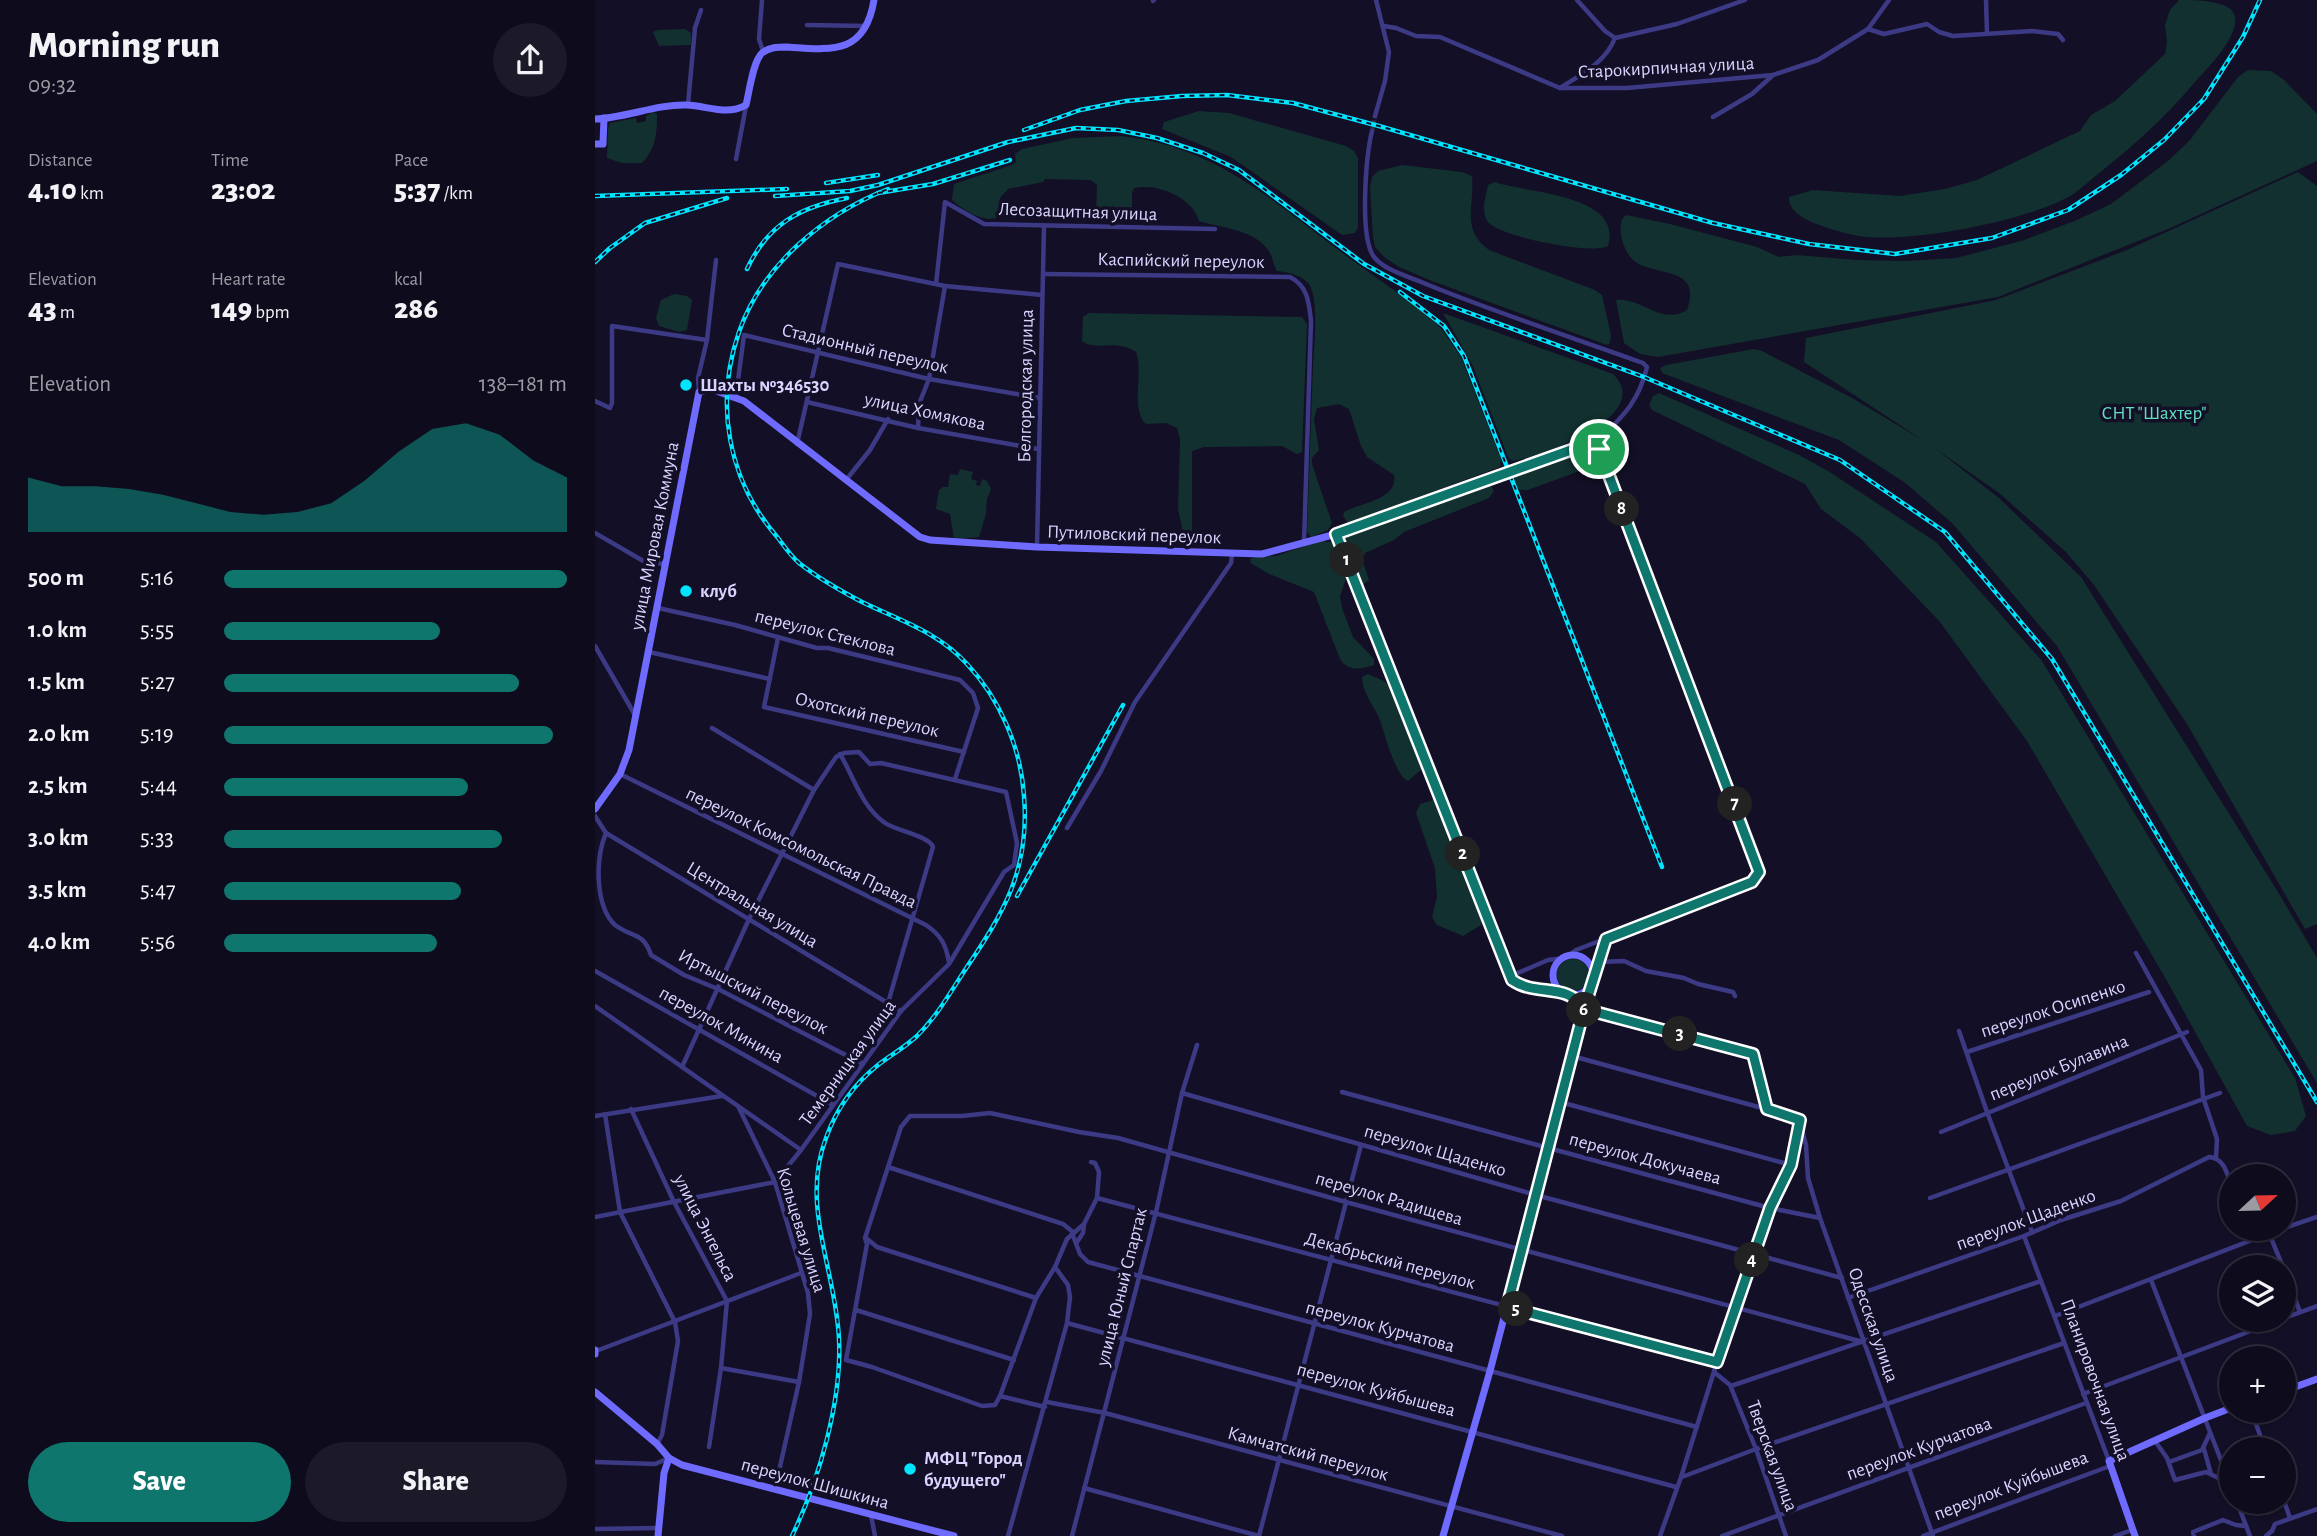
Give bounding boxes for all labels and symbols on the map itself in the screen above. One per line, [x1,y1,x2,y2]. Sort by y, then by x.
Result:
street label: Старокирпичная улица [1577,54,1755,82]
street label: Лесозащитная улица [998,200,1158,224]
street label: Каспийский переулок [1097,250,1265,272]
street label: Белгородская улица [1015,309,1037,463]
street label: Стадионный переулок [780,321,950,377]
place label: Шахты №346530 [700,376,830,395]
marker: Шахты №346530 [678,377,694,393]
street label: улица Хомякова [862,390,988,434]
park label: СНТ "Шахтер" [2101,404,2207,423]
pin [1569,419,1629,479]
street label: улица Мировая Коммуна [627,440,683,633]
pin: 8 [1605,491,1639,526]
street label: Путиловский переулок [1047,522,1222,548]
pin: 1 [1329,542,1365,578]
place label: клуб [700,582,737,601]
marker: клуб [678,583,694,599]
street label: переулок Стеклова [753,606,898,660]
street label: Охотский переулок [793,689,941,741]
street label: переулок Комсомольская Правда [683,784,920,912]
pin: 7 [1717,786,1753,822]
pin: 2 [1445,836,1481,872]
street label: Центральная улица [683,858,821,952]
street label: Иртышский переулок [675,946,831,1038]
street label: переулок Осипенко [1978,977,2128,1041]
street label: переулок Минина [656,983,786,1067]
pin: 6 [1567,992,1601,1028]
street label: Темерницкая улица [796,996,900,1129]
pin: 3 [1663,1016,1697,1052]
street label: переулок Булавина [1987,1031,2131,1104]
street label: переулок Щаденко [1362,1122,1508,1180]
street label: переулок Докучаева [1567,1130,1723,1188]
north arrow [2219,1164,2296,1241]
street label: Кольцевая улица [773,1165,829,1295]
street label: переулок Радищева [1313,1169,1465,1229]
street label: улица Энгельса [669,1171,740,1285]
street label: переулок Щаденко [1954,1186,2098,1254]
street label: улица Юный Спартак [1093,1206,1151,1369]
street label: Декабрьский переулок [1303,1229,1477,1293]
pin: 4 [1735,1242,1769,1278]
street label: Одесская улица [1844,1265,1902,1385]
pin: 5 [1499,1292,1534,1326]
street label: Планировочная улица [2057,1296,2133,1464]
street label: переулок Курчатова [1304,1298,1457,1356]
street label: переулок Куйбышева [1295,1360,1458,1420]
street label: Тверская улица [1743,1398,1801,1514]
street label: переулок Курчатова [1844,1414,1994,1484]
street label: Камчатский переулок [1226,1423,1391,1485]
street label: переулок Куйбышева [1931,1448,2091,1524]
place label: МФЦ "Город будущего" [924,1449,1023,1490]
street label: переулок Шишкина [739,1455,891,1513]
marker: МФЦ "Город будущего" [902,1461,918,1477]

